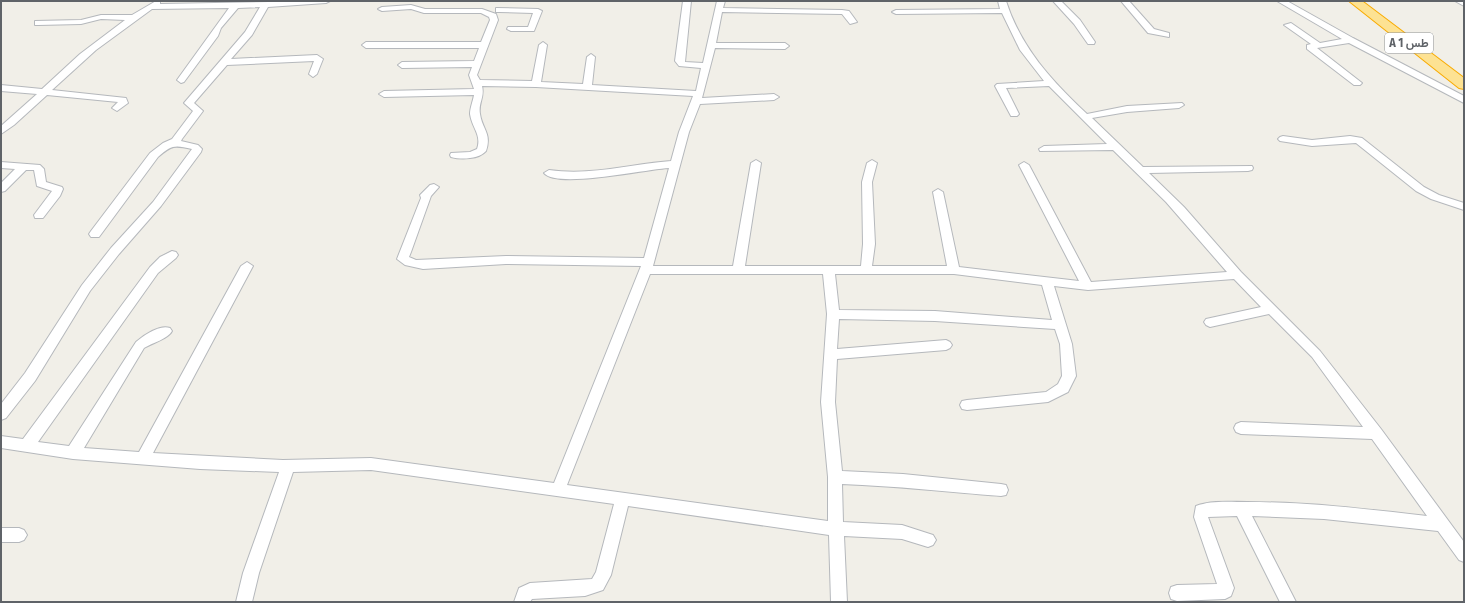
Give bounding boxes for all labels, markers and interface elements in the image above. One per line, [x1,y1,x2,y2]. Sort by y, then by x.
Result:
road number: A 1 طس [1385,33,1433,53]

